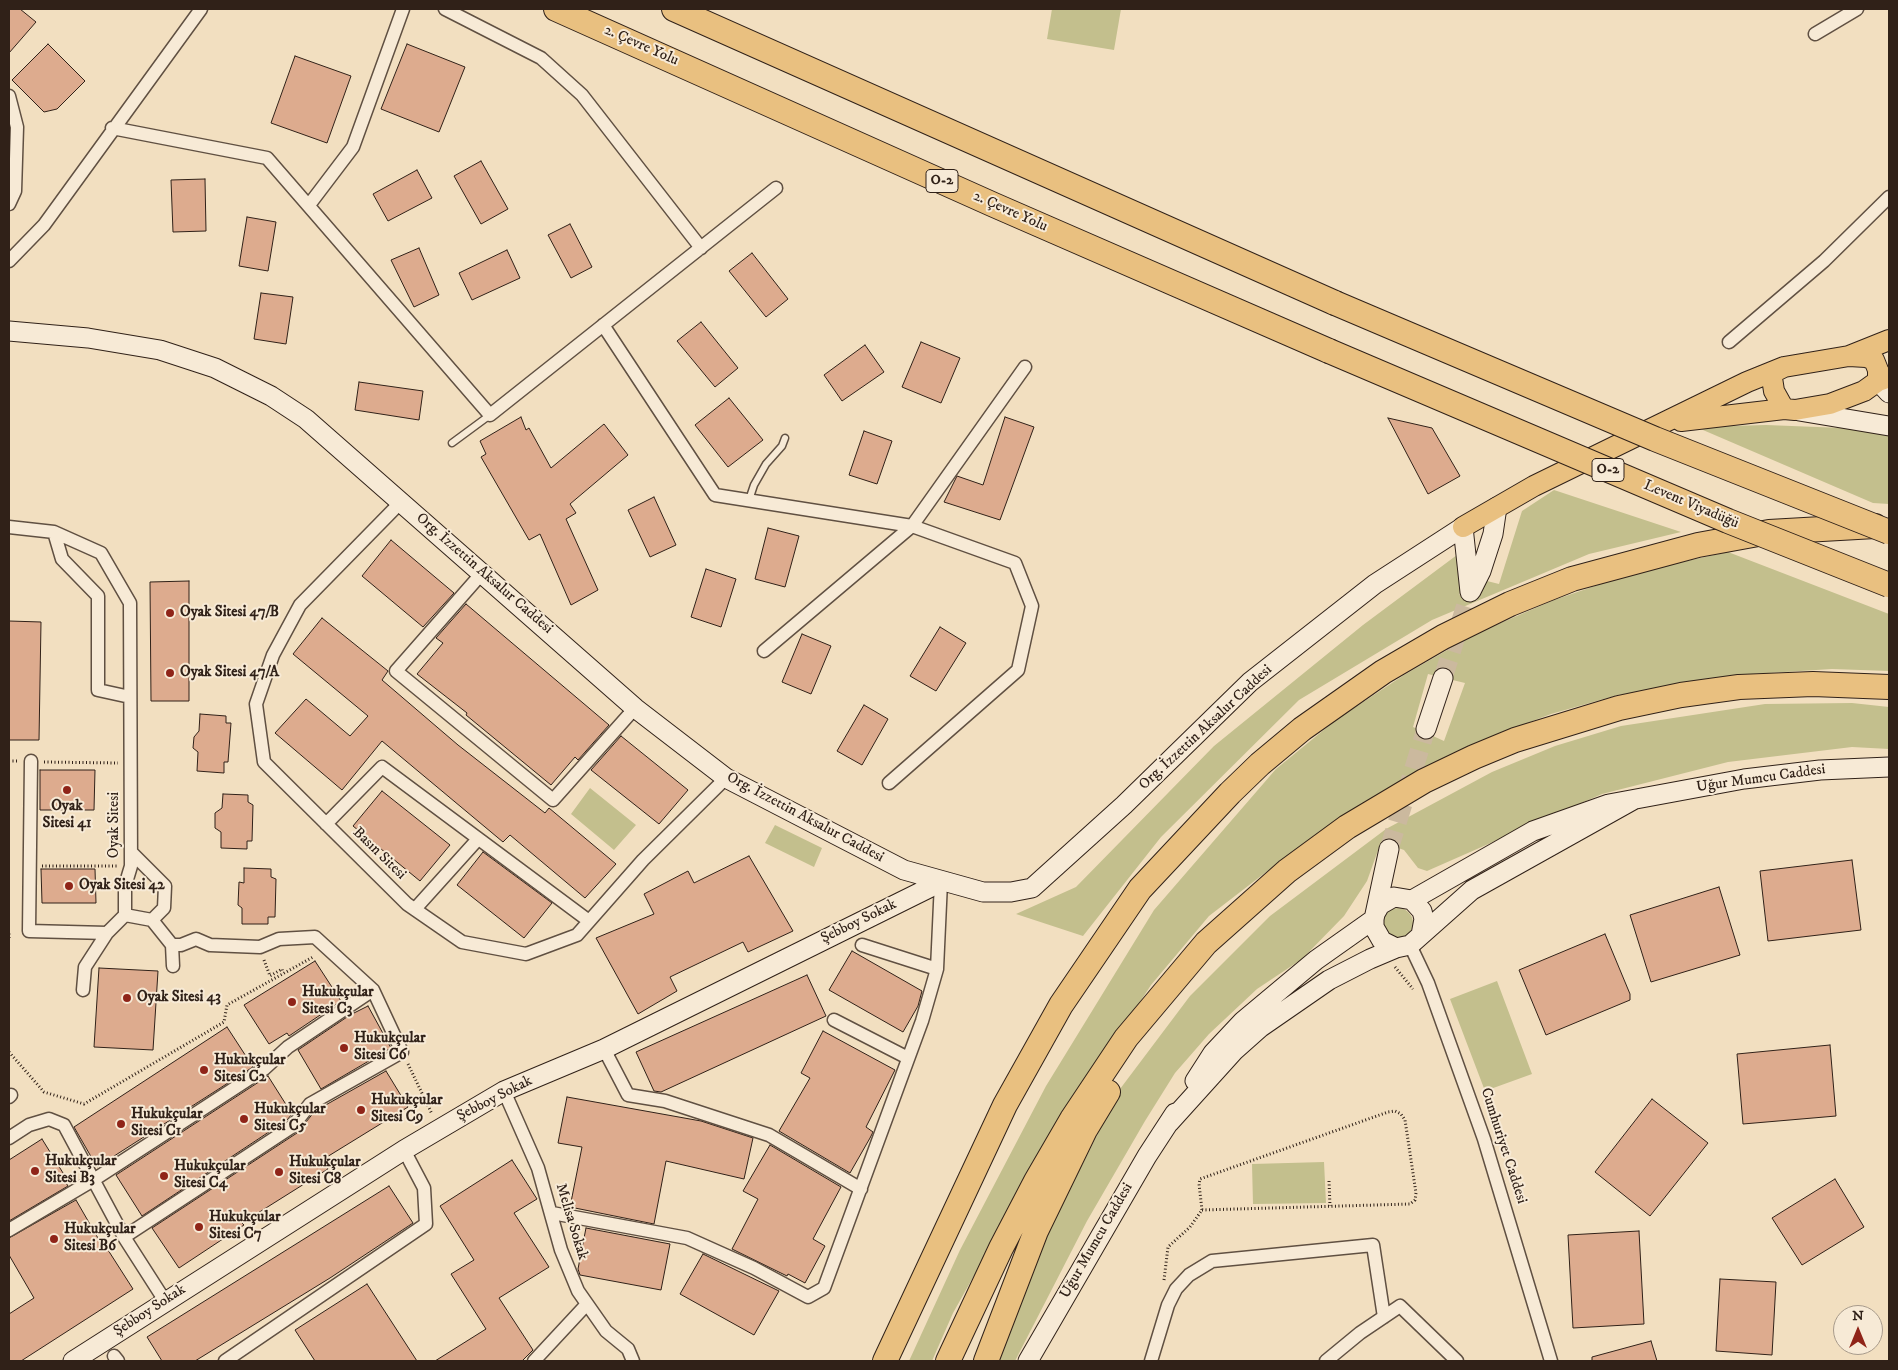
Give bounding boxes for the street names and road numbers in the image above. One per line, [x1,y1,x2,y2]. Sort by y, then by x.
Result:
street label: 2. Çevre Yolu [601,22,681,70]
road number: O-2 [926,170,958,192]
street label: 2. Çevre Yolu [970,188,1050,236]
road number: O-2 [1592,458,1624,482]
street label: Levent Viyadüğü [1641,477,1741,533]
street label: Org. İzzettin Aksalur Caddesi [412,510,556,638]
street label: Org. İzzettin Aksalur Caddesi [1136,662,1276,794]
street label: Uğur Mumcu Caddesi [1695,761,1827,797]
street label: Org. İzzettin Aksalur Caddesi [723,769,887,867]
street label: Oyak Sitesi [106,792,124,858]
street label: Basın Sitesi [349,824,409,884]
street label: Şebboy Sokak [818,896,900,948]
street label: Şebboy Sokak [454,1072,536,1126]
street label: Cumhuriyet Caddesi [1476,1086,1530,1206]
street label: Uğur Mumcu Caddesi [1057,1180,1137,1302]
street label: Melisa Sokak [551,1182,591,1262]
street label: Şebboy Sokak [111,1281,189,1341]

